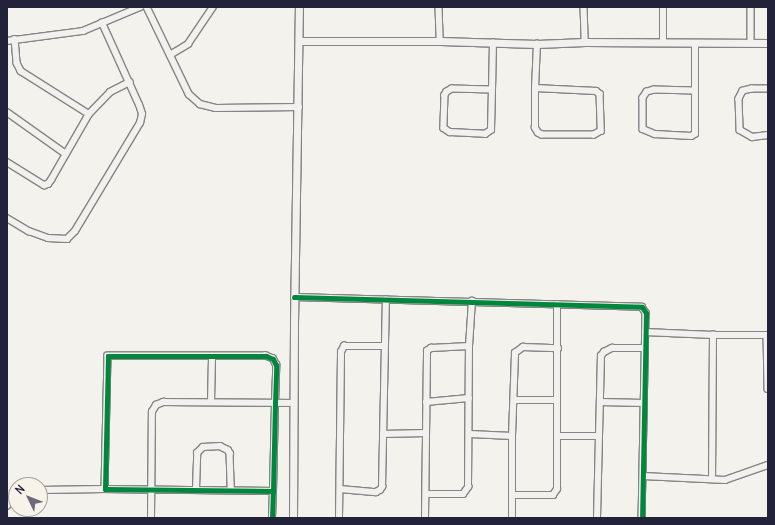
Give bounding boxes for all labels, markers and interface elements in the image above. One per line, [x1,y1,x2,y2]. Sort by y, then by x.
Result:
north arrow [8,477,48,517]
text: N [12,482,28,497]

